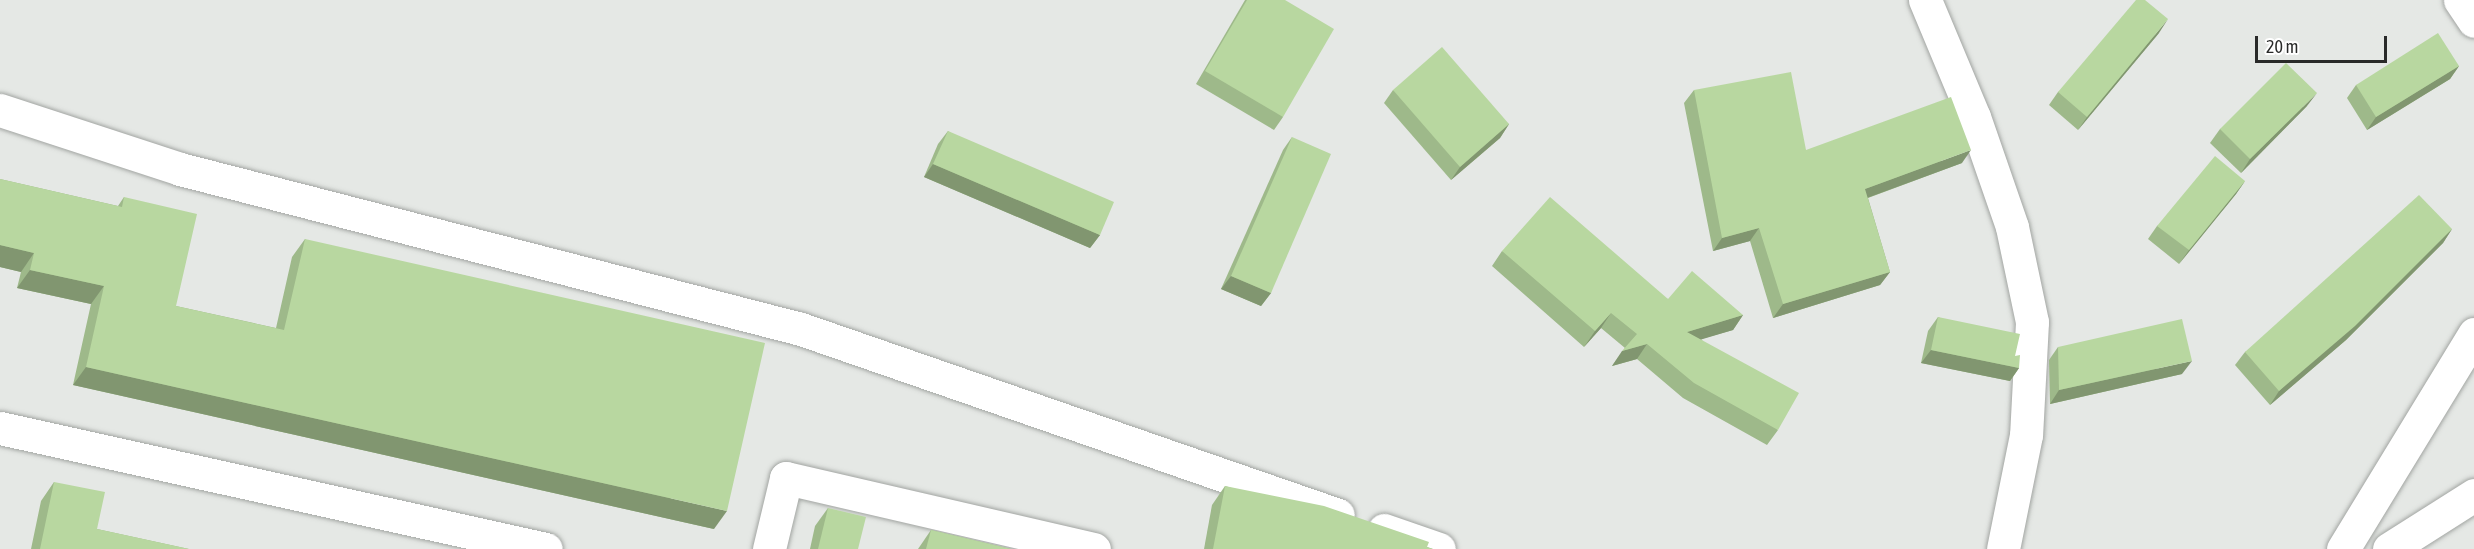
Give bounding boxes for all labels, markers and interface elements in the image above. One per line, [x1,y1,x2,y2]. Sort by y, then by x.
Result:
scale bar [2258,24,2390,62]
text: 20 m [2266,36,2298,57]

